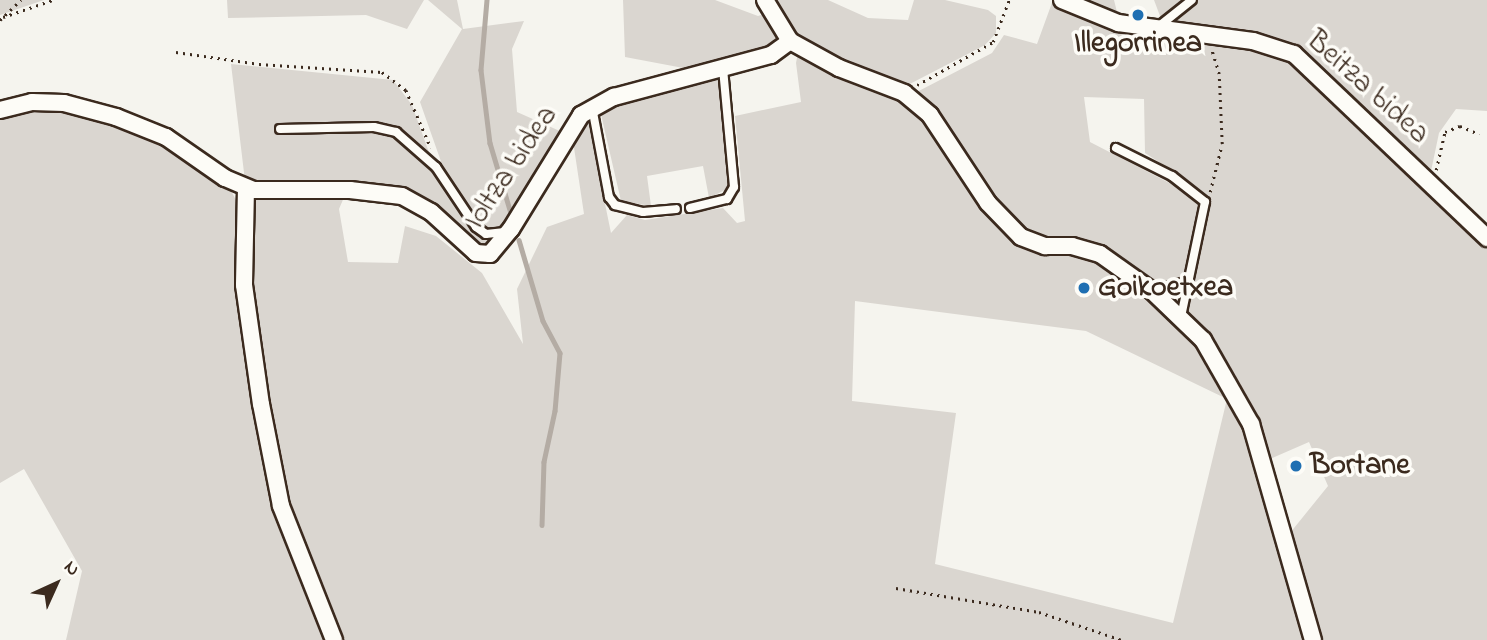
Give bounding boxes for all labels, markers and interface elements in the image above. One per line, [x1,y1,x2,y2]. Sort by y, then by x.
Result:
marker: Illegorrinea [1130,7,1146,23]
street label: Beitza bidea [1298,23,1436,153]
place label: Illegorrinea [1074,26,1202,62]
street label: Ioltza bidea [458,100,566,236]
place label: Goikoetxea [1098,270,1233,306]
marker: Goikoetxea [1076,280,1092,296]
place label: Bortane [1310,448,1410,484]
marker: Bortane [1288,458,1304,474]
north arrow [21,549,91,619]
text: N [57,555,85,583]

